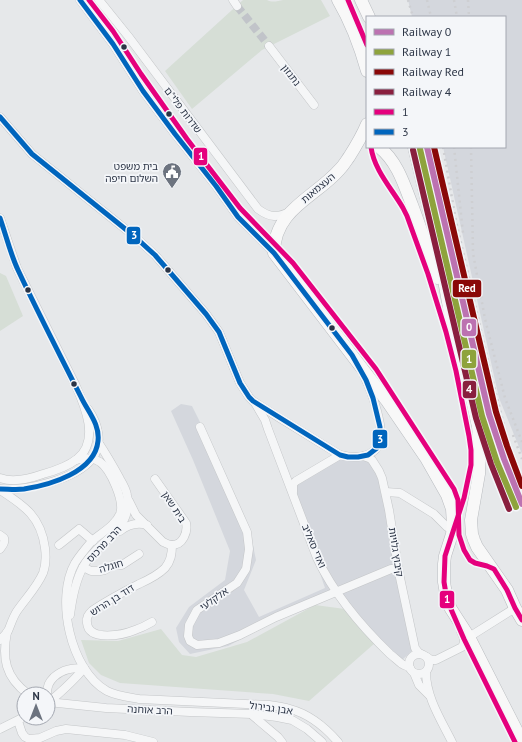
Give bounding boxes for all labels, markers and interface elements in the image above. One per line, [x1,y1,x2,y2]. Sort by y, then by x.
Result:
legend [366,16,506,148]
text: Railway 0 [402,24,452,39]
unlabelled marker [119,42,129,52]
text: Railway 1 [402,44,451,59]
street label: נתנזון [278,62,304,89]
text: Railway Red [402,64,464,79]
street label: שדרות פלי"ם [161,84,205,136]
text: Railway 4 [402,84,452,99]
text: 1 [402,104,409,119]
unlabelled marker [164,109,174,119]
text: 3 [402,124,409,139]
line badge: 1 [193,147,208,166]
text: 1 [198,149,204,163]
place label: בית משפט השלום חיפה [105,160,158,185]
public building icon: בית משפט השלום חיפה [161,161,183,189]
street label: העצמאות [298,170,338,206]
line badge: 3 [126,226,141,245]
text: 3 [131,228,137,242]
unlabelled marker [163,265,173,275]
line badge: Red [452,279,482,298]
text: Red [458,281,476,295]
unlabelled marker [23,285,33,295]
line badge: 0 [461,318,477,337]
text: 0 [466,320,472,334]
unlabelled marker [327,323,337,333]
line badge: 1 [461,349,477,369]
text: 1 [466,352,472,366]
unlabelled marker [69,379,79,389]
line badge: 4 [462,380,477,399]
text: 4 [466,382,473,396]
line badge: 3 [372,429,388,449]
text: 3 [377,432,383,446]
street label: בית שאן [159,489,189,525]
street label: ואדי סאליב [299,522,329,570]
street label: הרב מרכוס [84,523,124,565]
street label: קיבוץ גלויות [386,526,406,578]
street label: חוגלה [97,556,125,576]
street label: דוד בן הרוש [87,581,137,619]
street label: אלקלעי [197,585,231,613]
line badge: 1 [439,590,455,609]
text: 1 [444,592,450,606]
north arrow [16,686,56,726]
text: N [32,689,40,703]
street label: אבן גבירול [248,699,294,717]
street label: הרב אוחנה [127,702,173,718]

